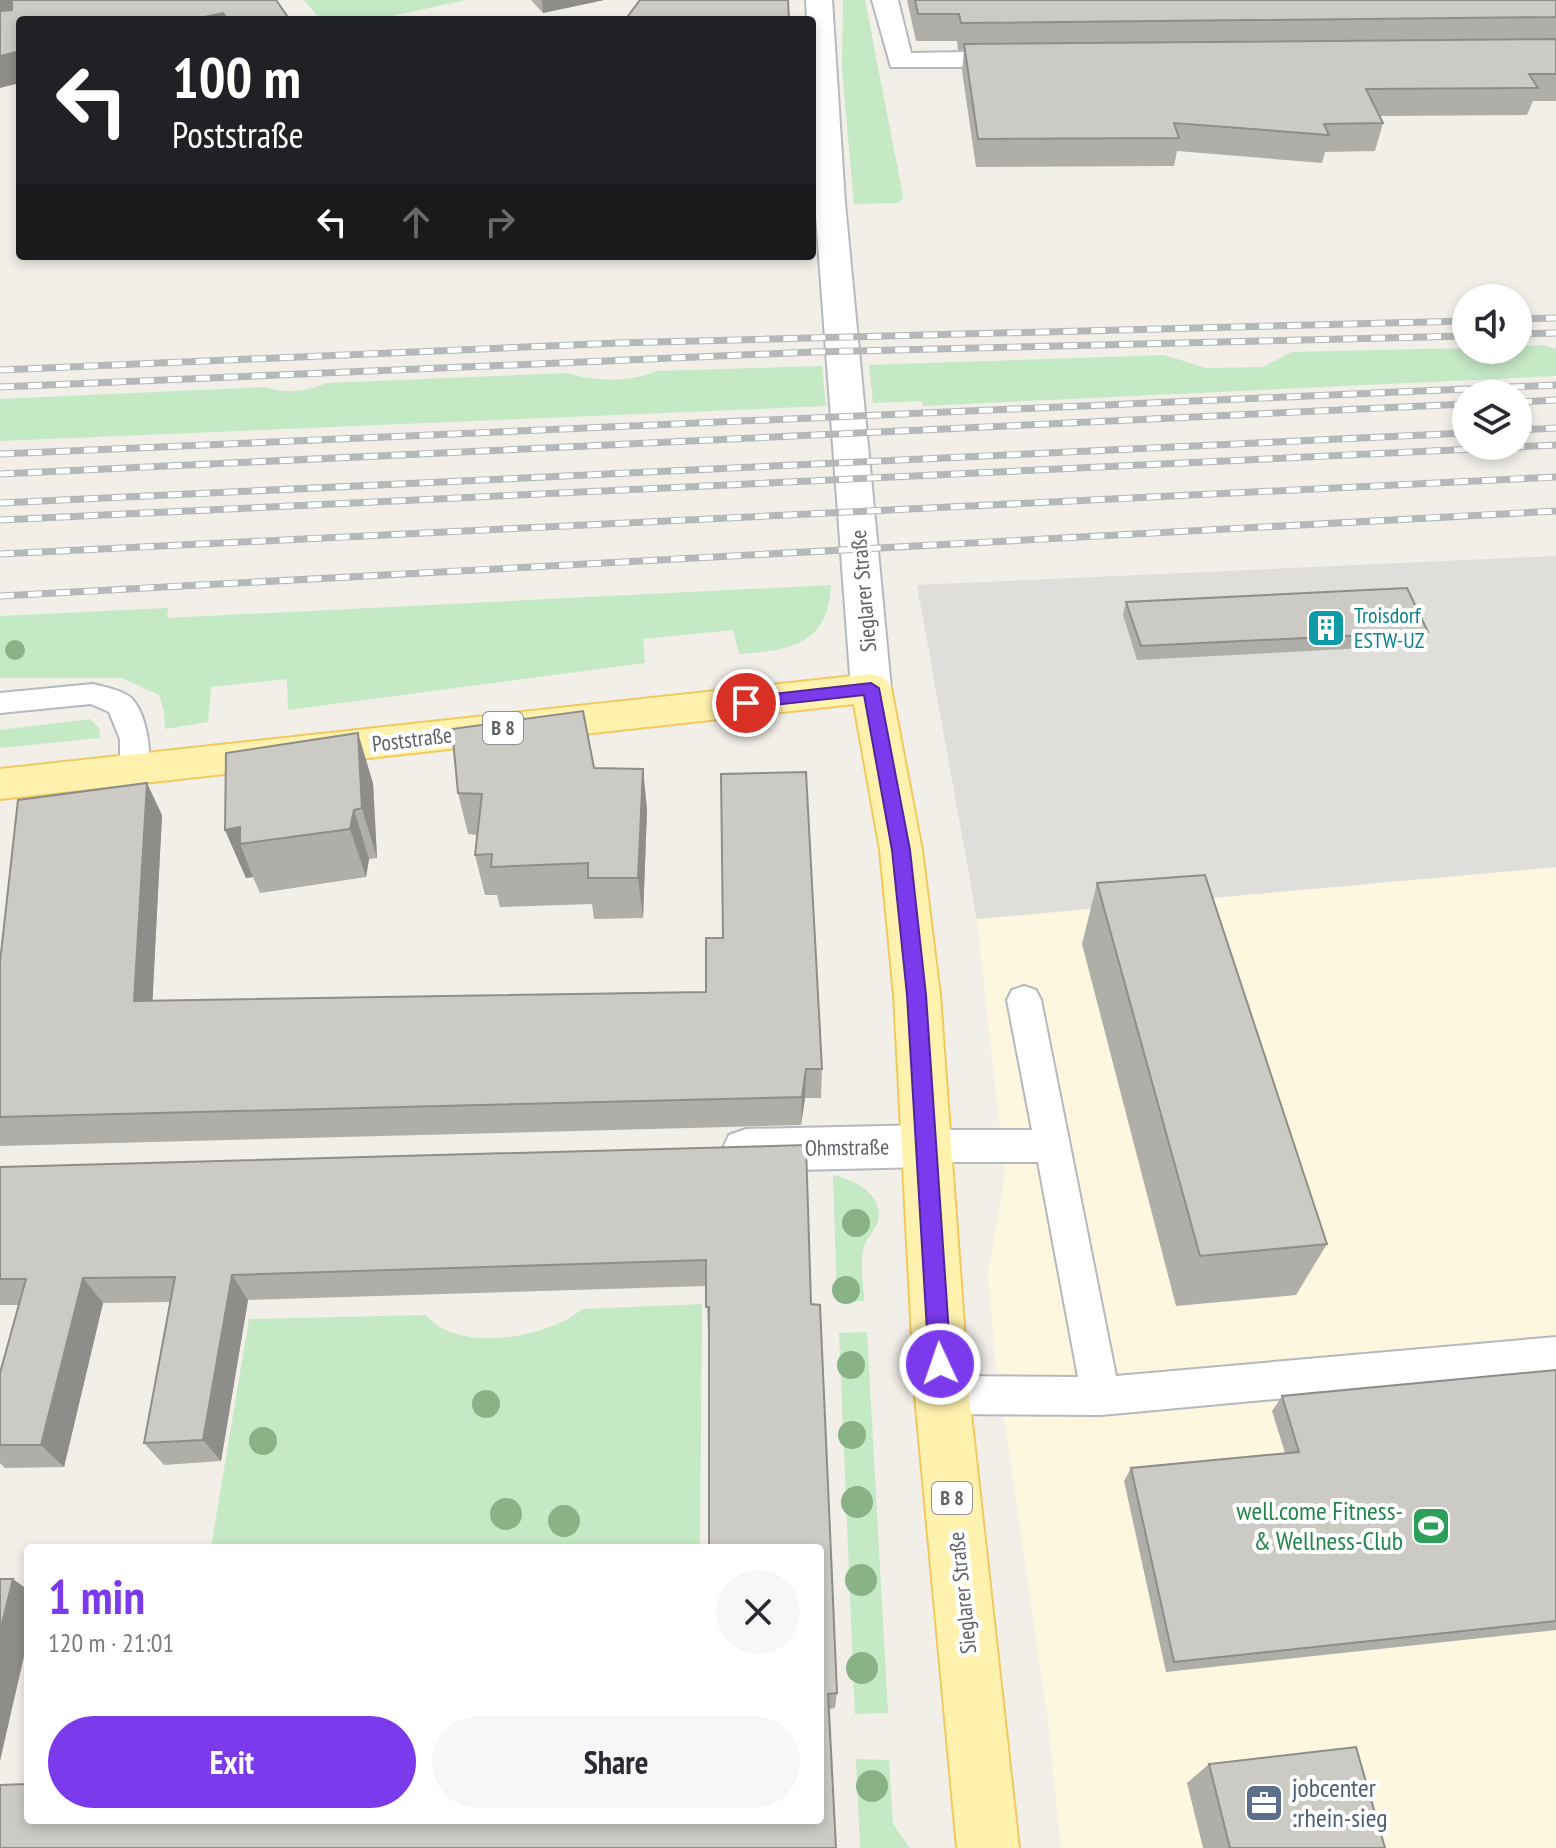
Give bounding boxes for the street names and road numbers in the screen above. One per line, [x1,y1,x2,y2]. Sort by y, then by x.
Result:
street label: Sieglarer Straße [844,529,882,653]
road number: B 8 [483,712,523,744]
street label: Poststraße [370,720,454,758]
street label: Ohmstraße [805,1132,889,1162]
road number: B 8 [932,1482,972,1514]
street label: Sieglarer Straße [942,1531,982,1655]

